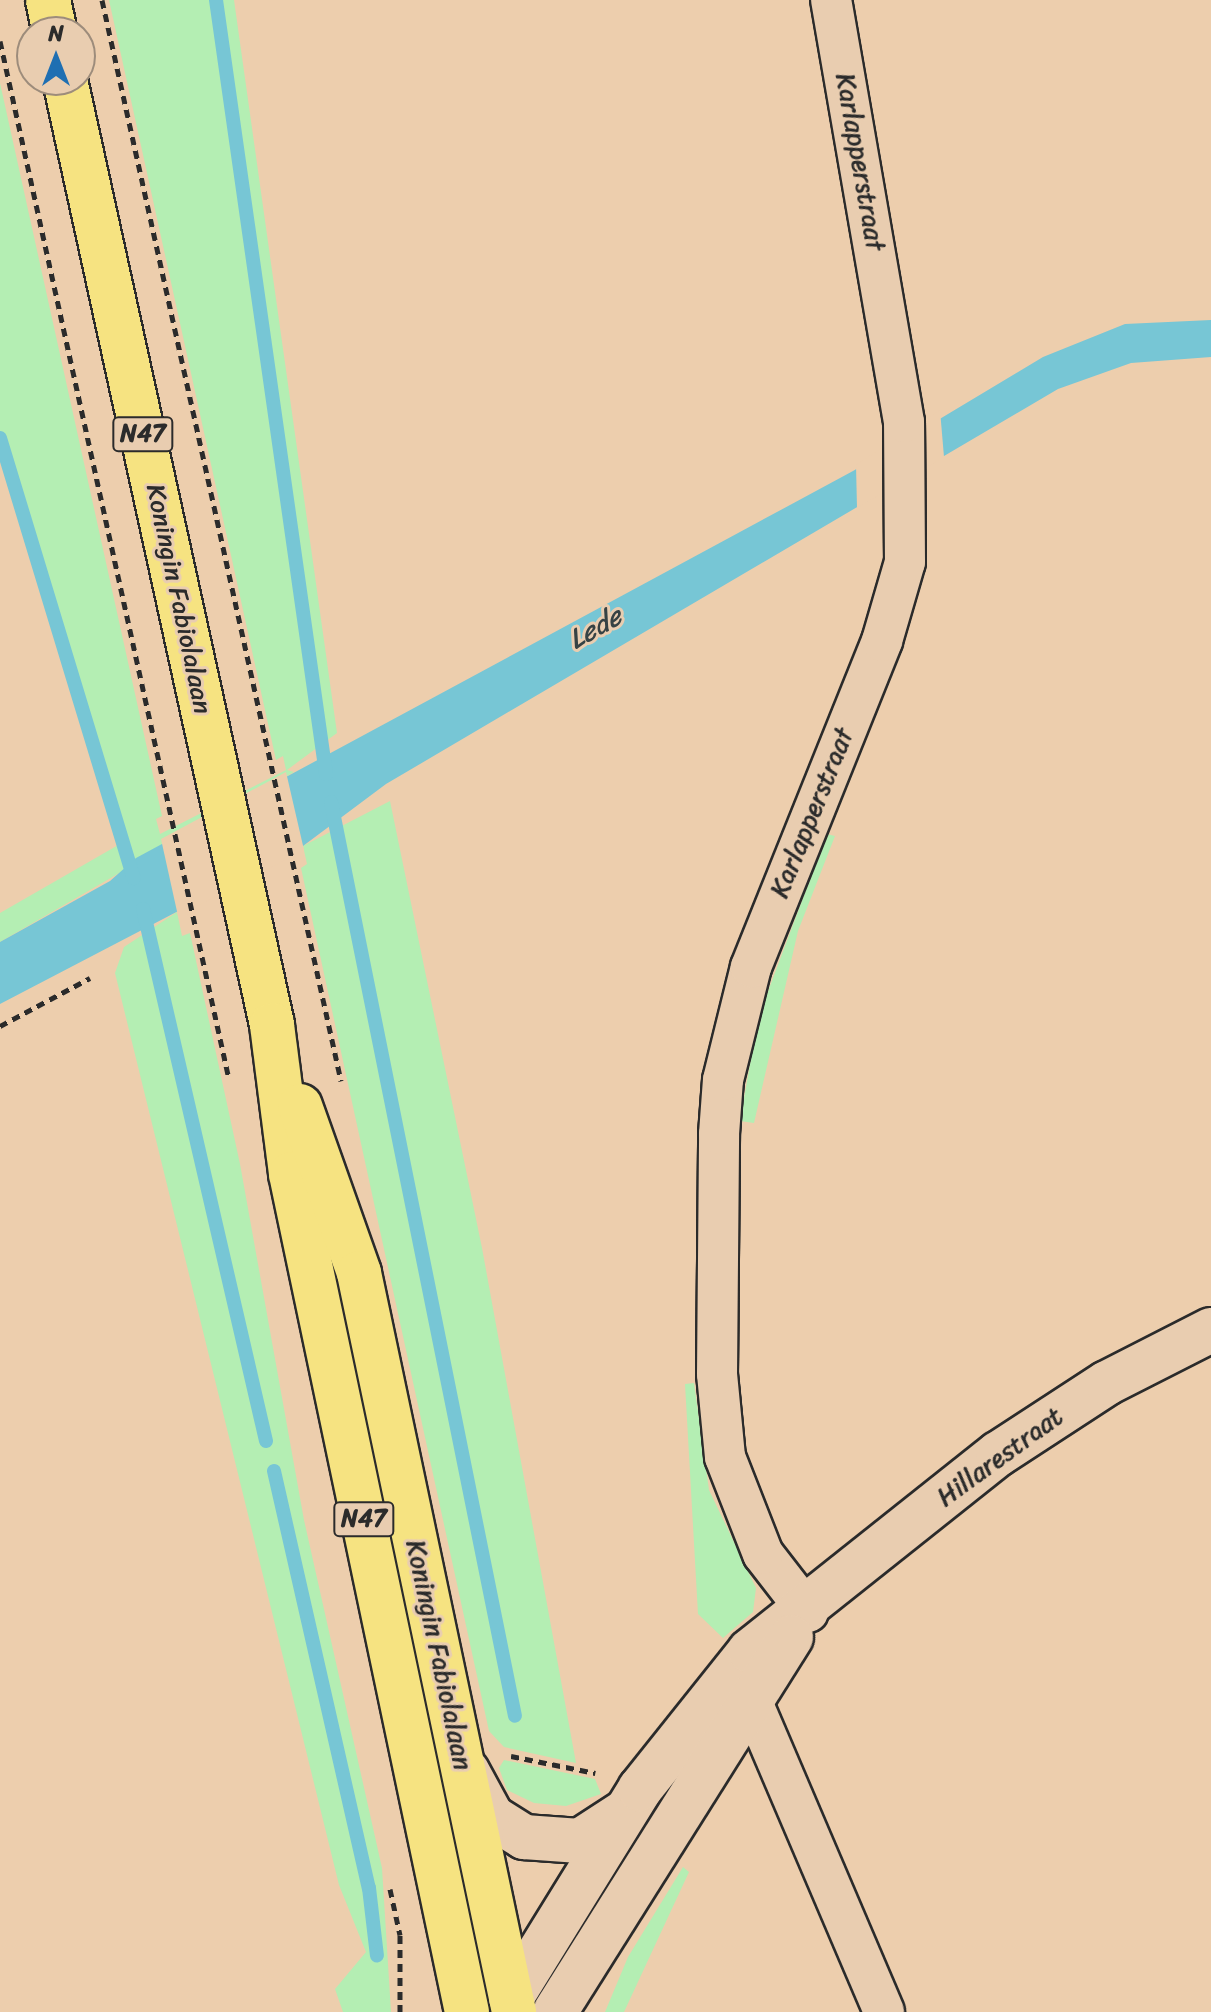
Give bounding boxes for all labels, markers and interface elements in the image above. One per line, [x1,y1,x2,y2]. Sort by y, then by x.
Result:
text: N [48,14,64,53]
north arrow [16,16,96,96]
street label: Karlapperstraat [829,71,891,253]
road number: N47 [111,414,175,454]
street label: Koningin Fabiolalaan [139,481,219,717]
water label: Lede [562,599,628,657]
street label: Karlapperstraat [764,724,860,902]
street label: Hillarestraat [931,1401,1069,1513]
road number: N47 [332,1499,396,1539]
street label: Koningin Fabiolalaan [399,1537,479,1773]

